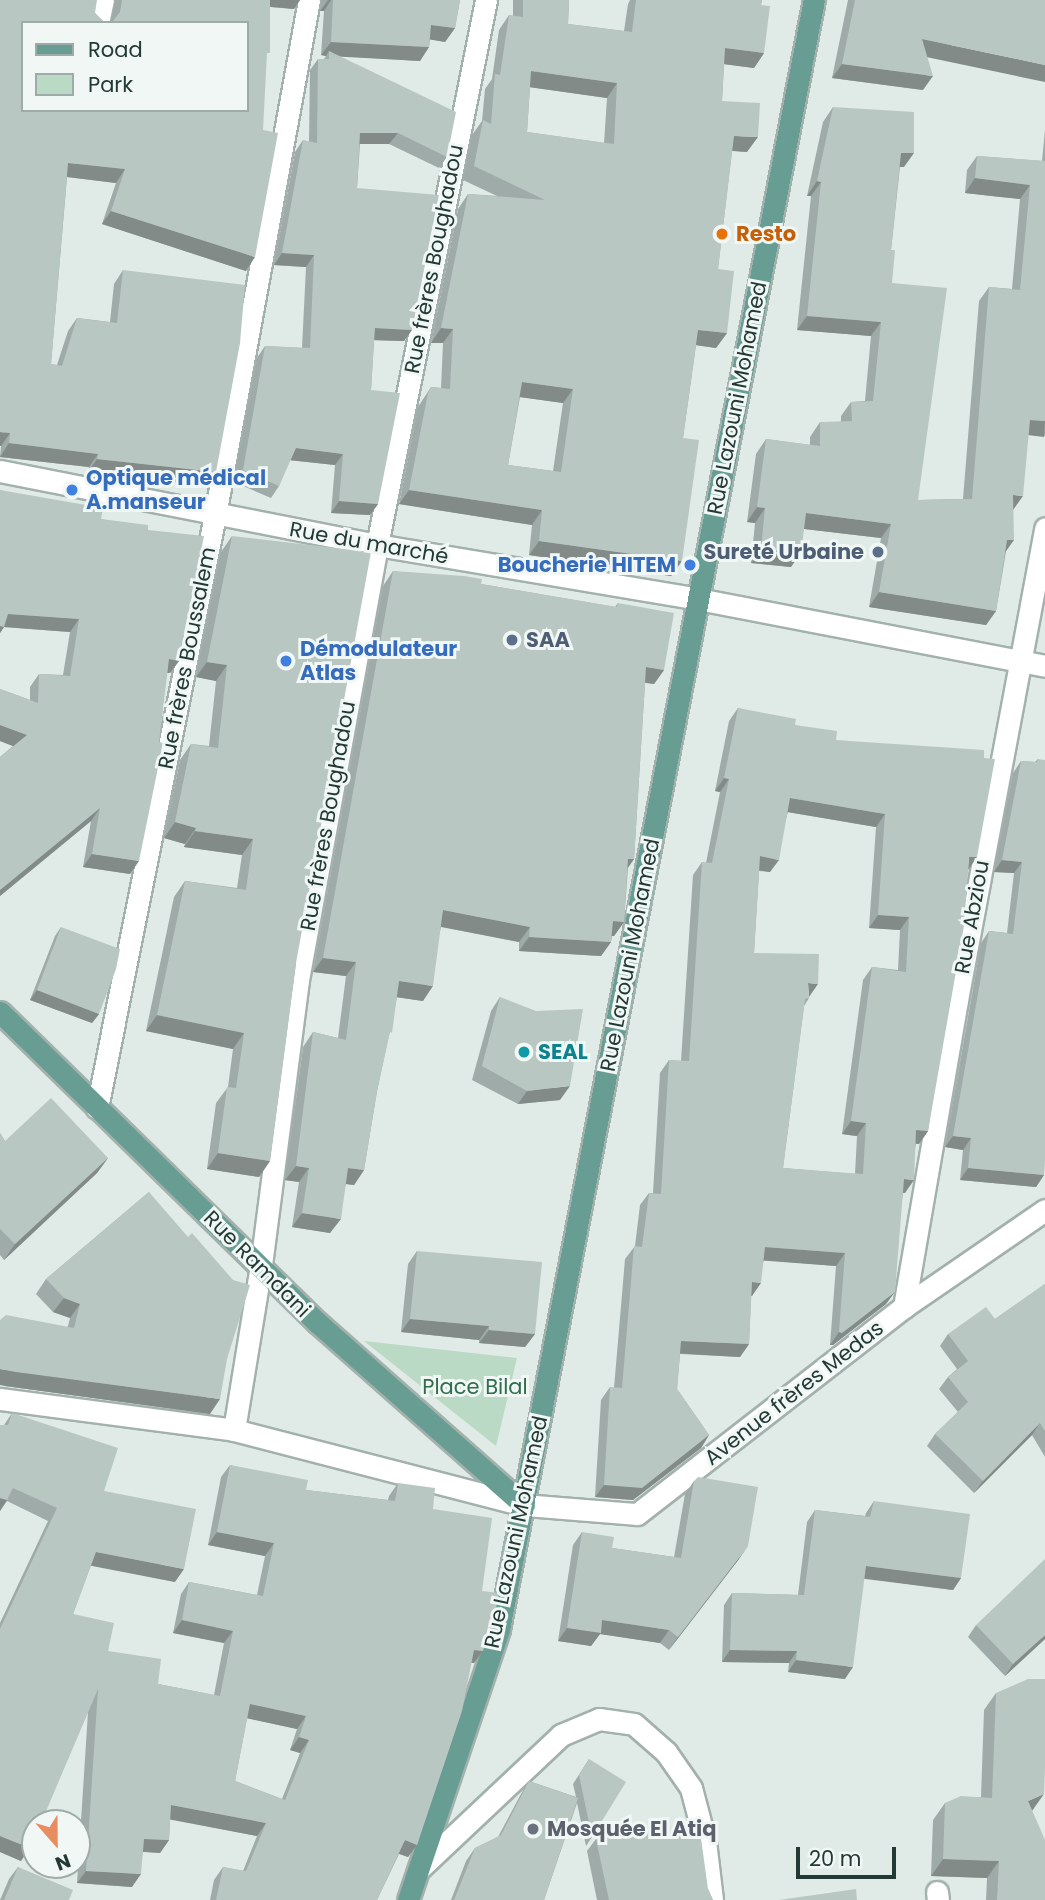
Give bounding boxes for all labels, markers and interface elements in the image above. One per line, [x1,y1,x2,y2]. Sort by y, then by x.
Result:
legend [21,21,248,112]
text: Road [88,35,143,64]
text: Park [88,70,133,99]
street label: Rue frères Boughadou [399,142,469,376]
place label: Resto [736,221,796,247]
marker: Resto [714,226,730,242]
street label: Rue Lazouni Mohamed [702,279,772,517]
place label: Optique médical A.manseur [86,465,266,515]
marker: Optique médical A.manseur [64,482,80,498]
street label: Rue du marché [288,517,450,569]
place label: Sureté Urbaine [703,539,864,565]
marker: Sureté Urbaine [870,544,886,560]
street label: Rue frères Boussalem [153,545,221,771]
place label: Boucherie HITEM [498,552,676,578]
marker: Boucherie HITEM [682,557,698,573]
place label: SAA [526,627,570,653]
marker: SAA [504,632,520,648]
place label: Démodulateur Atlas [300,636,457,686]
marker: Démodulateur Atlas [278,653,294,669]
street label: Rue frères Boughadou [295,699,361,933]
street label: Rue Lazouni Mohamed [595,836,665,1074]
street label: Rue Abziou [950,858,994,976]
place label: SEAL [538,1039,588,1065]
marker: SEAL [516,1044,532,1060]
street label: Rue Ramdani [198,1205,316,1323]
street label: Avenue frères Medas [700,1315,888,1471]
park label: Place Bilal [422,1374,528,1400]
street label: Rue Lazouni Mohamed [479,1414,553,1650]
north arrow [21,1809,91,1879]
place label: Mosquée El Atiq [547,1816,717,1842]
marker: Mosquée El Atiq [525,1821,541,1837]
scale bar [800,1834,900,1878]
text: 20 m [809,1844,862,1873]
text: N [51,1847,75,1877]

